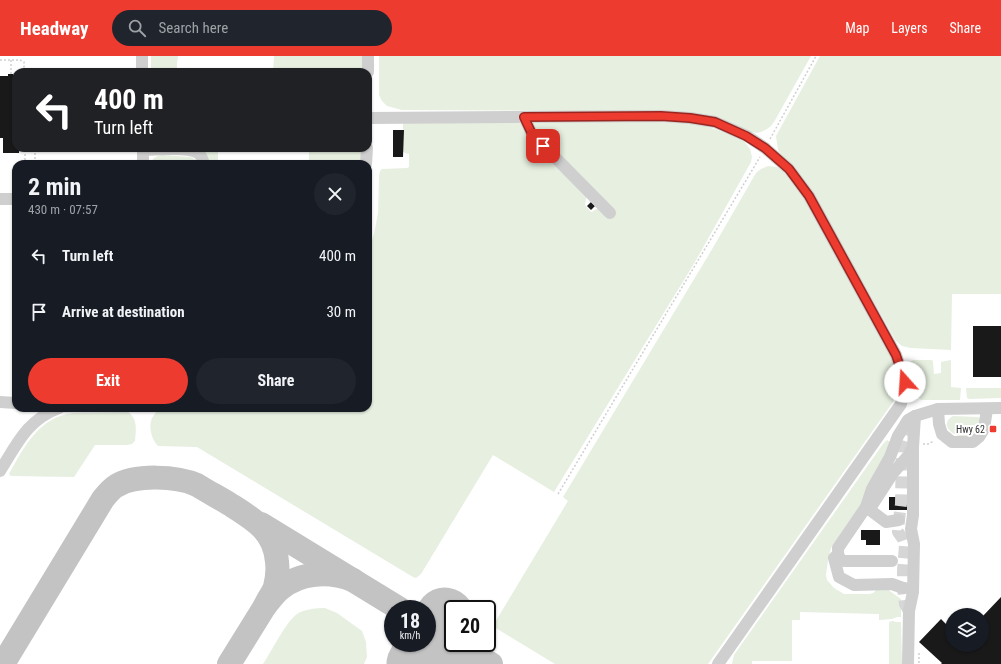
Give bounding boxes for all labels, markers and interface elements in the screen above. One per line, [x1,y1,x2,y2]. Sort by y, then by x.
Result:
search box [112,10,392,46]
text: Headway [20,17,88,40]
icon: search [126,17,148,39]
text: Search here [158,19,228,37]
text: Map [845,20,869,36]
text: Layers [891,20,928,36]
text: Share [950,20,981,36]
text: 400 m [94,83,164,116]
icon: left [28,84,80,136]
text: Turn left [94,117,153,138]
pin [526,129,560,163]
icon: arrive [532,135,554,157]
text: 2 min [28,173,81,201]
button: close [314,173,356,215]
text: 430 m · 07:57 [28,202,98,217]
icon: left [28,245,50,267]
text: Turn left [62,247,113,265]
text: 400 m [319,247,356,265]
icon: arrive [28,301,50,323]
text: Arrive at destination [62,303,185,321]
text: 30 m [326,303,356,321]
button: Exit [28,358,188,404]
button: Share [196,358,356,404]
position arrow [884,361,926,403]
place label: Hwy 62 [956,424,985,435]
marker: Hwy 62 [988,424,998,434]
speed limit sign: 20 [444,600,496,652]
map controls [945,608,989,652]
button: layers [945,608,989,652]
text: 18 [400,609,420,633]
text: km/h [400,630,420,641]

